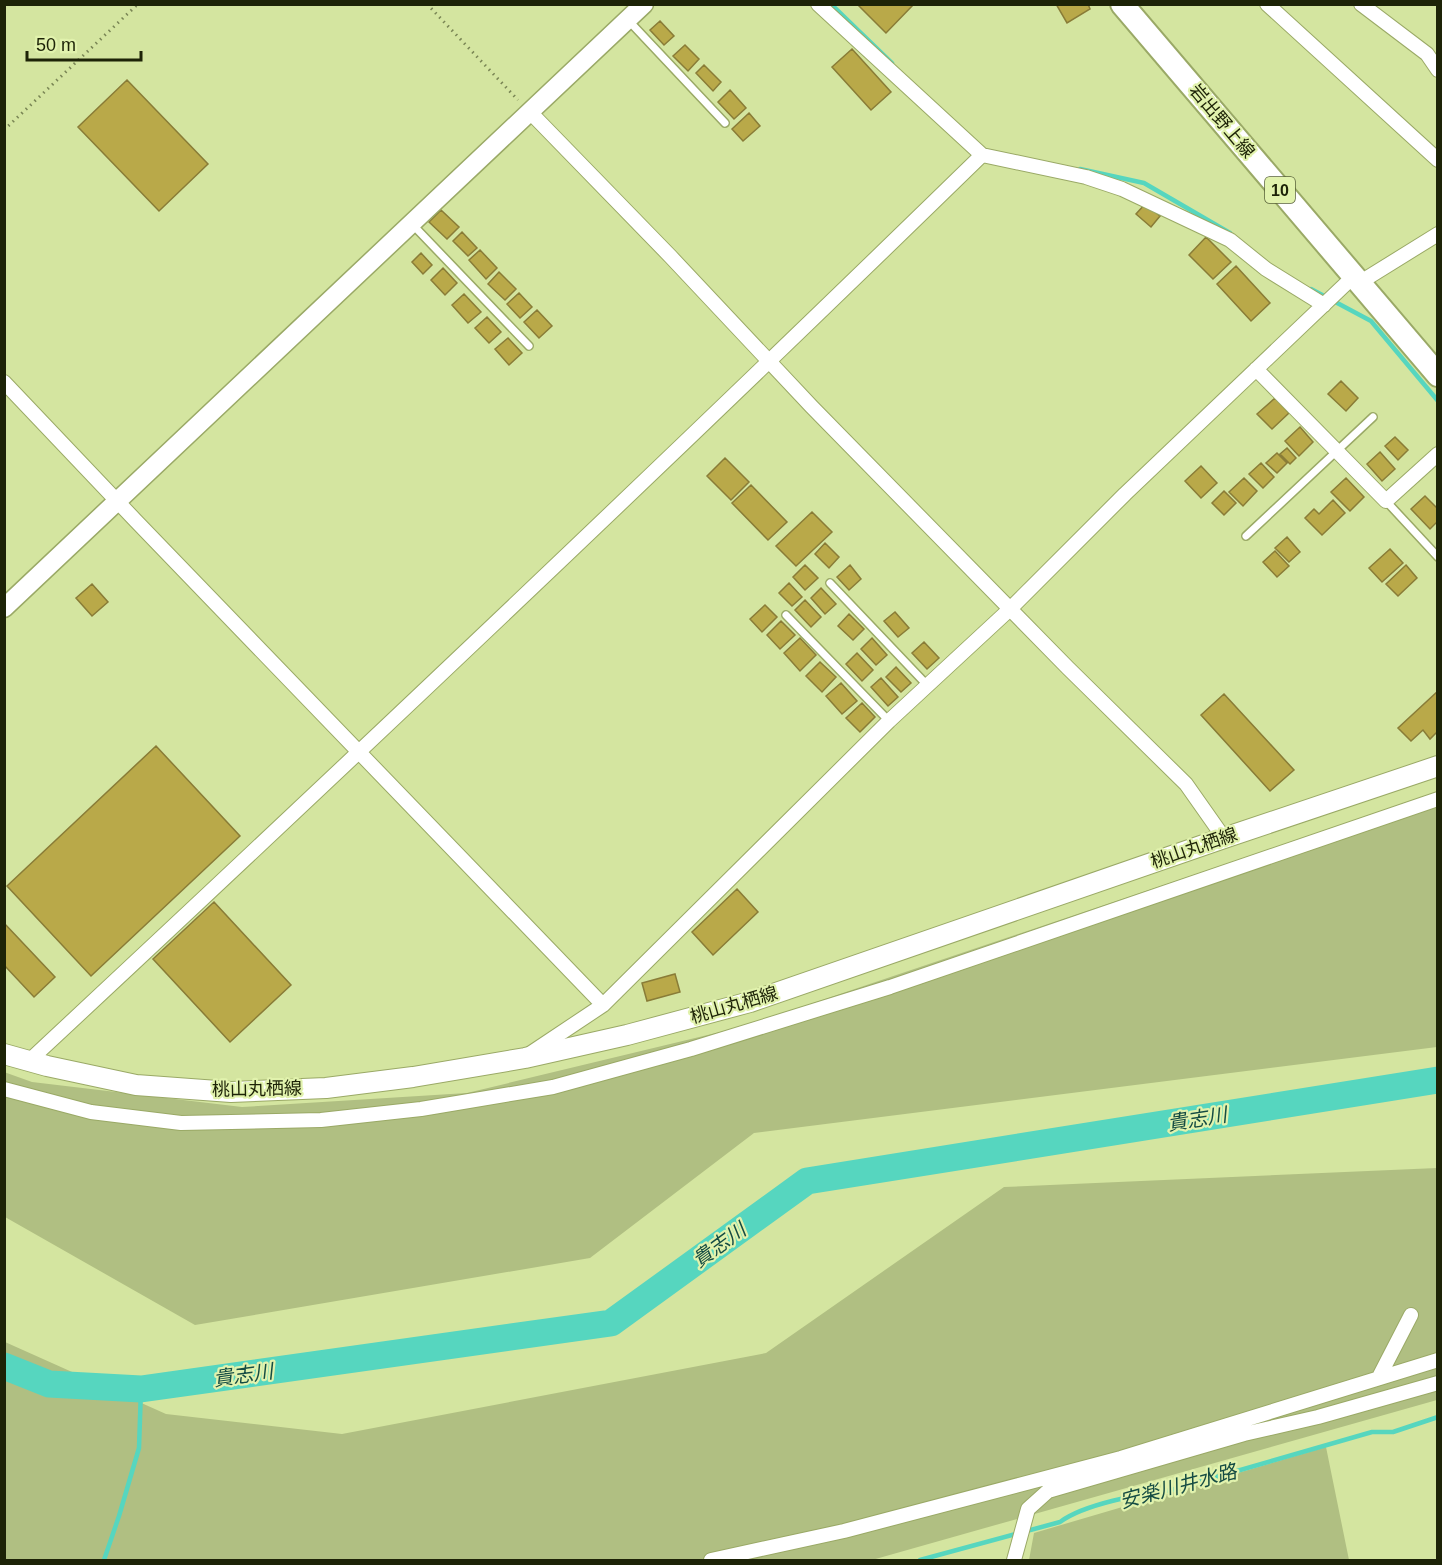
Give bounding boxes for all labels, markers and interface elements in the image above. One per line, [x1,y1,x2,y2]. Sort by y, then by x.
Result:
scale bar [27,24,141,62]
text: 50 m [36,35,76,55]
street label: 岩出野上線 [1185,80,1259,162]
road number: 10 [1265,177,1295,203]
street label: 桃山丸栖線 [1148,824,1240,872]
street label: 桃山丸栖線 [688,983,780,1027]
street label: 桃山丸栖線 [212,1078,302,1100]
water label: 貴志川 [1166,1103,1230,1135]
water label: 貴志川 [688,1217,751,1272]
water label: 貴志川 [212,1360,276,1390]
water label: 安楽川井水路 [1117,1459,1241,1512]

